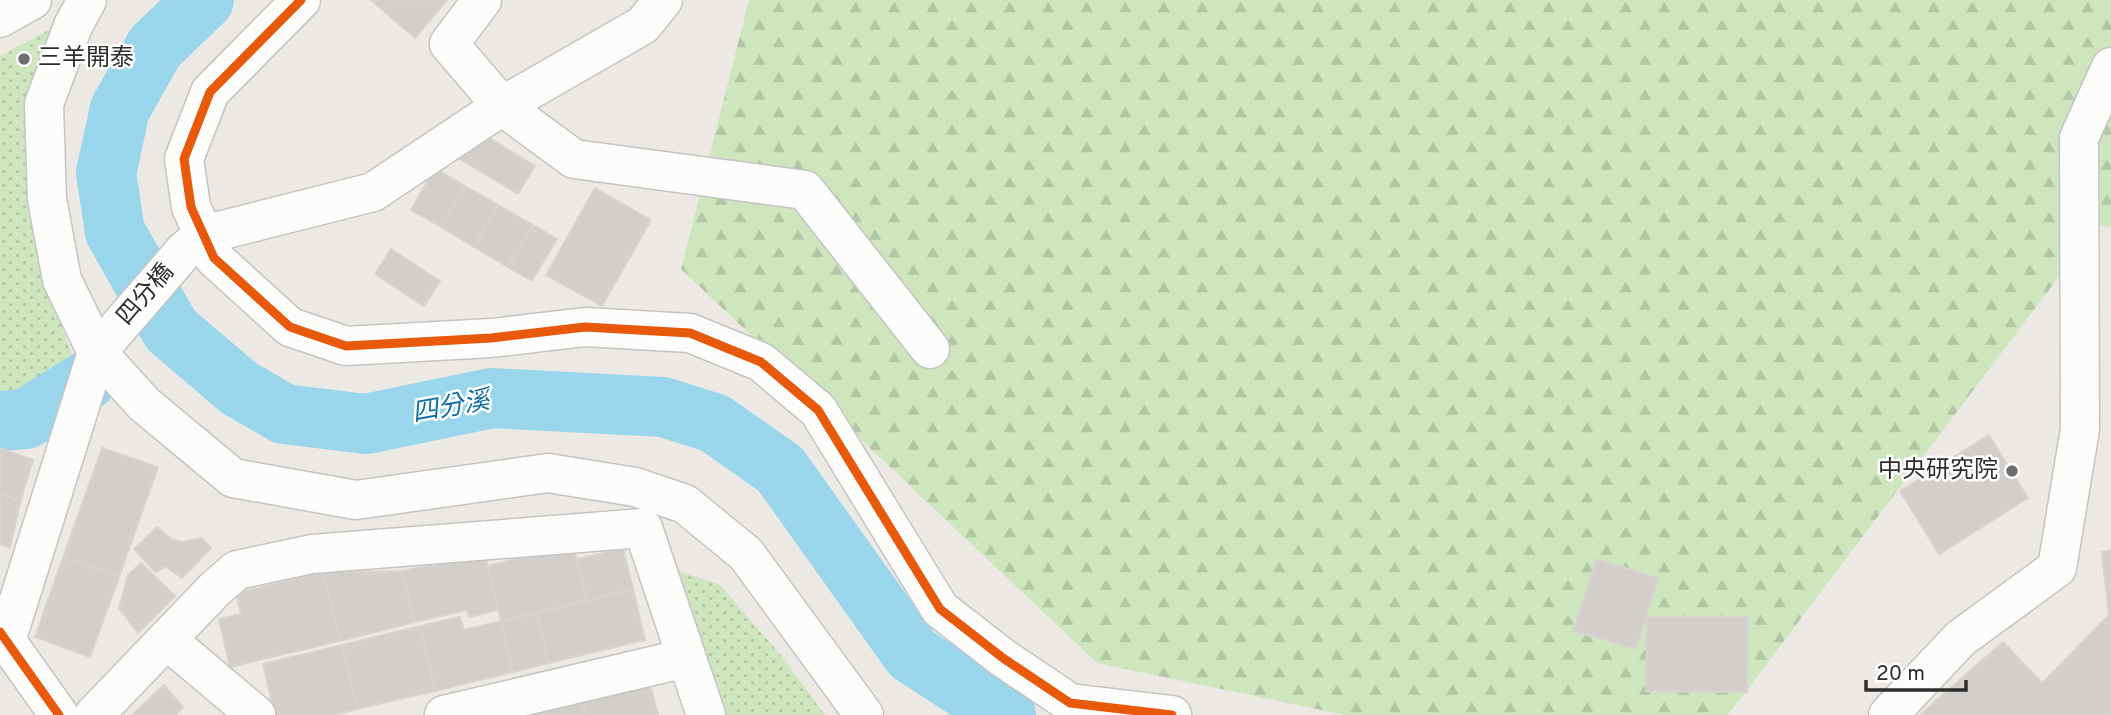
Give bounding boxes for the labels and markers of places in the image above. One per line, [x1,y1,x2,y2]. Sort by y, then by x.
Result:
place label: 三羊開泰 [38,44,134,74]
marker: 三羊開泰 [16,51,32,67]
place label: 中央研究院 [1878,456,1998,486]
marker: 中央研究院 [2004,463,2020,479]

